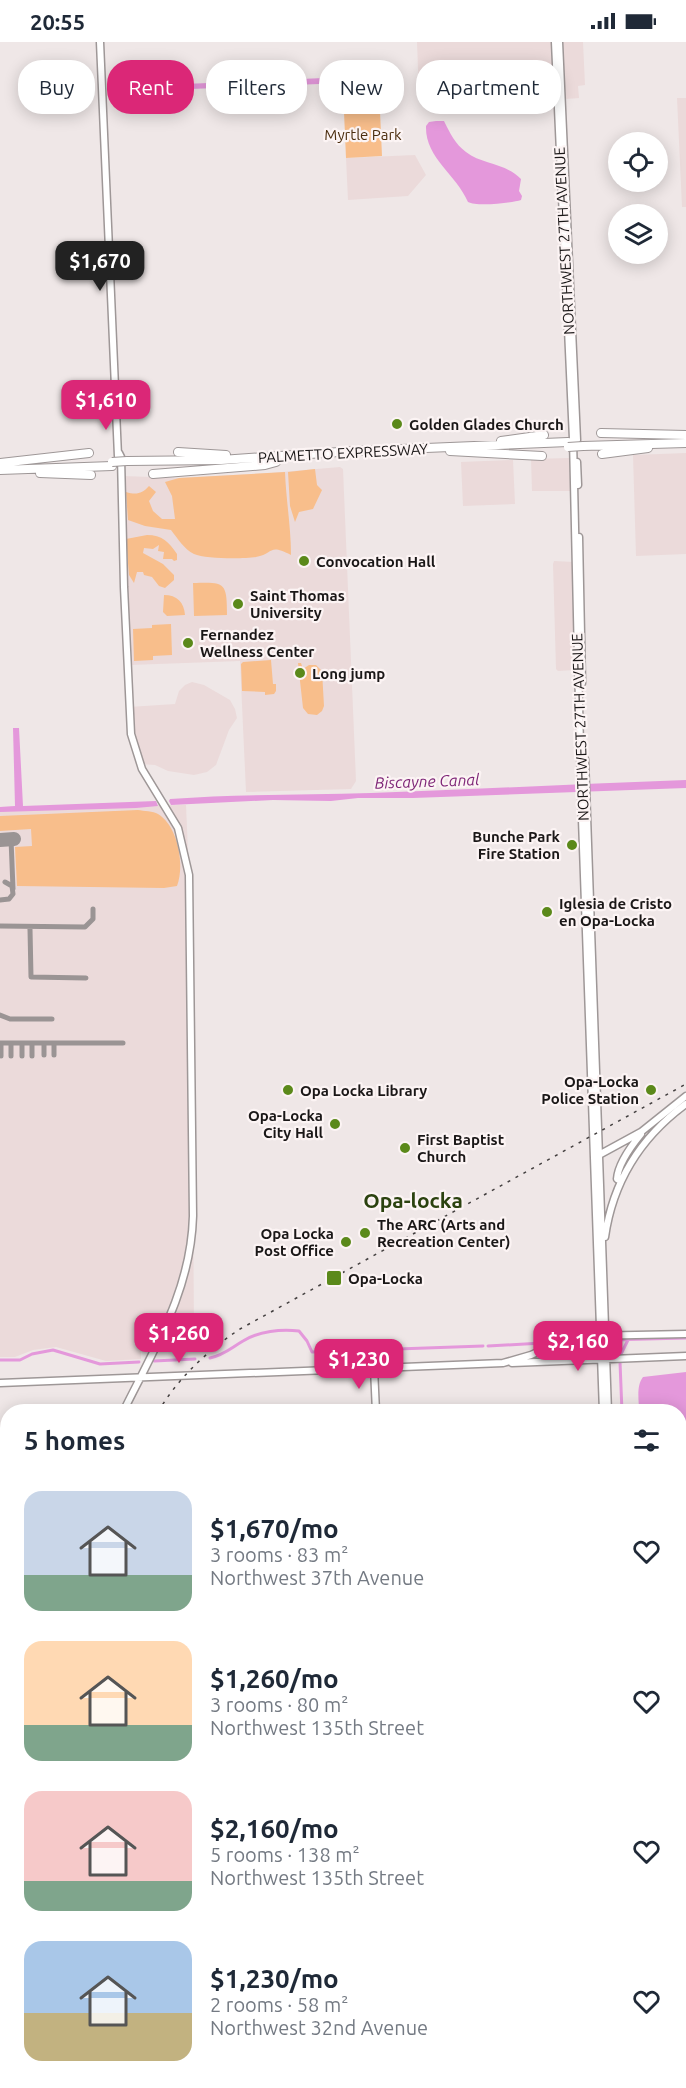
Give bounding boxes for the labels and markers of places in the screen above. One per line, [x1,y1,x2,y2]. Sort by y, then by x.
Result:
pin: $1,670 [51,241,149,292]
pin: $1,610 [57,380,155,431]
place label: Golden Glades Church [409,416,564,433]
marker: Golden Glades Church [390,417,404,431]
place label: Convocation Hall [316,553,436,570]
marker: Convocation Hall [297,554,311,568]
place label: Saint Thomas University [250,587,345,621]
marker: Saint Thomas University [231,597,245,611]
place label: Fernandez Wellness Center [200,626,315,660]
marker: Fernandez Wellness Center [181,636,195,650]
place label: Long jump [312,665,385,682]
marker: Long jump [293,666,307,680]
place label: Bunche Park Fire Station [472,828,561,862]
marker: Bunche Park Fire Station [565,838,579,852]
place label: Iglesia de Cristo en Opa-Locka [559,895,672,929]
marker: Iglesia de Cristo en Opa-Locka [540,905,554,919]
place label: Opa-Locka Police Station [541,1073,639,1107]
place label: Opa Locka Library [300,1082,427,1099]
marker: Opa Locka Library [281,1083,295,1097]
marker: Opa-Locka Police Station [644,1083,658,1097]
place label: Opa-Locka City Hall [248,1107,323,1141]
marker: Opa-Locka City Hall [328,1117,342,1131]
place label: First Baptist Church [417,1131,505,1165]
marker: First Baptist Church [398,1141,412,1155]
place label: The ARC (Arts and Recreation Center) [377,1216,510,1250]
place label: Opa Locka Post Office [255,1225,334,1259]
marker: The ARC (Arts and Recreation Center) [358,1226,372,1240]
marker: Opa Locka Post Office [339,1235,353,1249]
marker: Opa-Locka [325,1269,343,1287]
place label: Opa-Locka [348,1270,423,1287]
pin: $1,260 [130,1313,228,1364]
pin: $2,160 [529,1321,627,1372]
pin: $1,230 [310,1339,408,1390]

